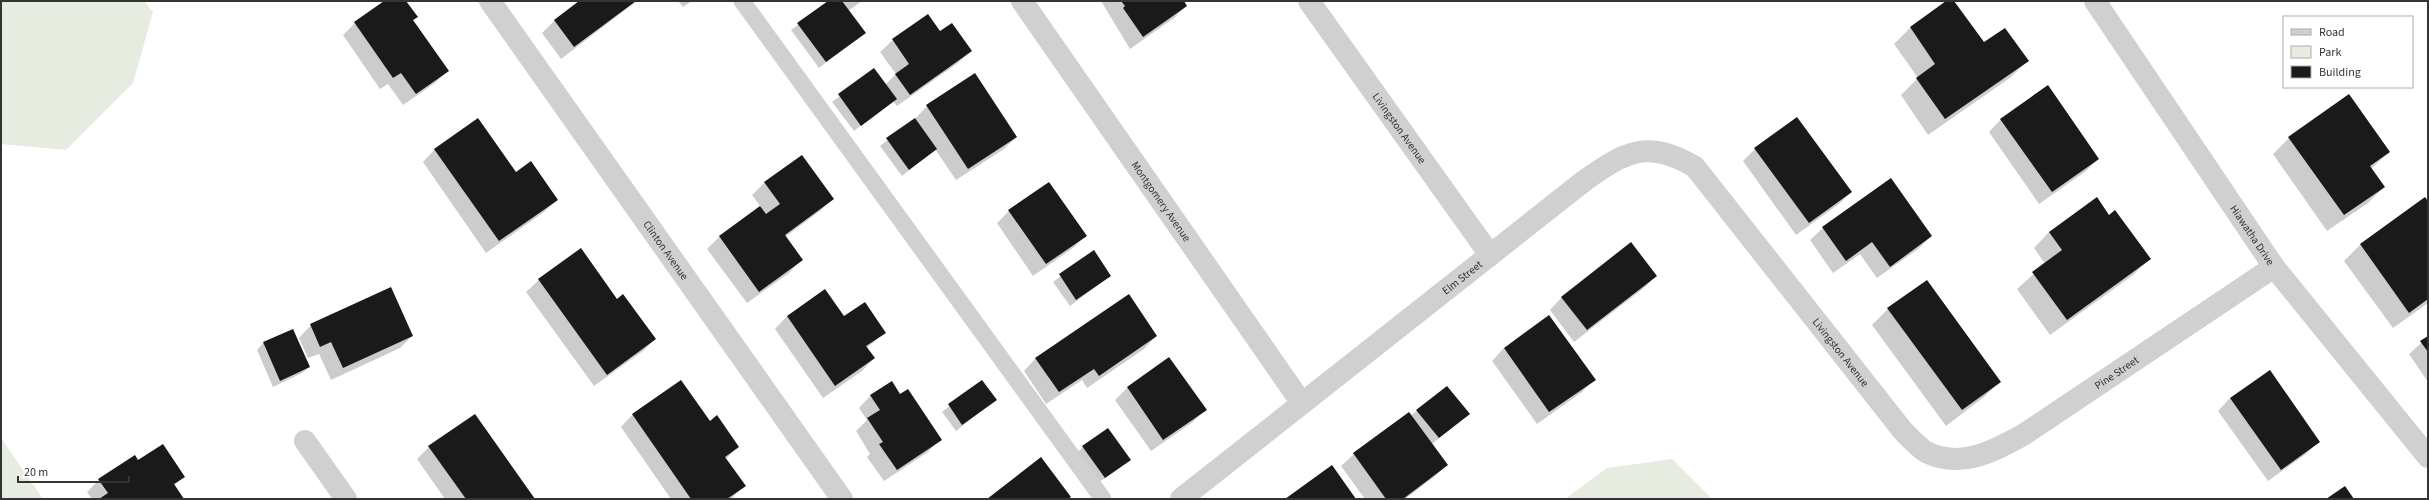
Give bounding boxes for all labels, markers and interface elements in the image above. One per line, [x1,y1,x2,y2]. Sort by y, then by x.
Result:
legend [2283,16,2413,88]
text: Road [2319,24,2345,41]
text: Park [2319,44,2341,61]
text: Building [2319,64,2361,81]
street label: Livingston Avenue [1369,90,1430,167]
street label: Montgomery Avenue [1128,158,1195,245]
street label: Hiawatha Drive [2227,202,2279,269]
street label: Clinton Avenue [640,217,693,283]
street label: Elm Street [1439,256,1486,298]
street label: Livingston Avenue [1809,315,1873,390]
street label: Pine Street [2091,352,2142,393]
scale bar [18,458,129,484]
text: 20 m [24,464,48,481]

